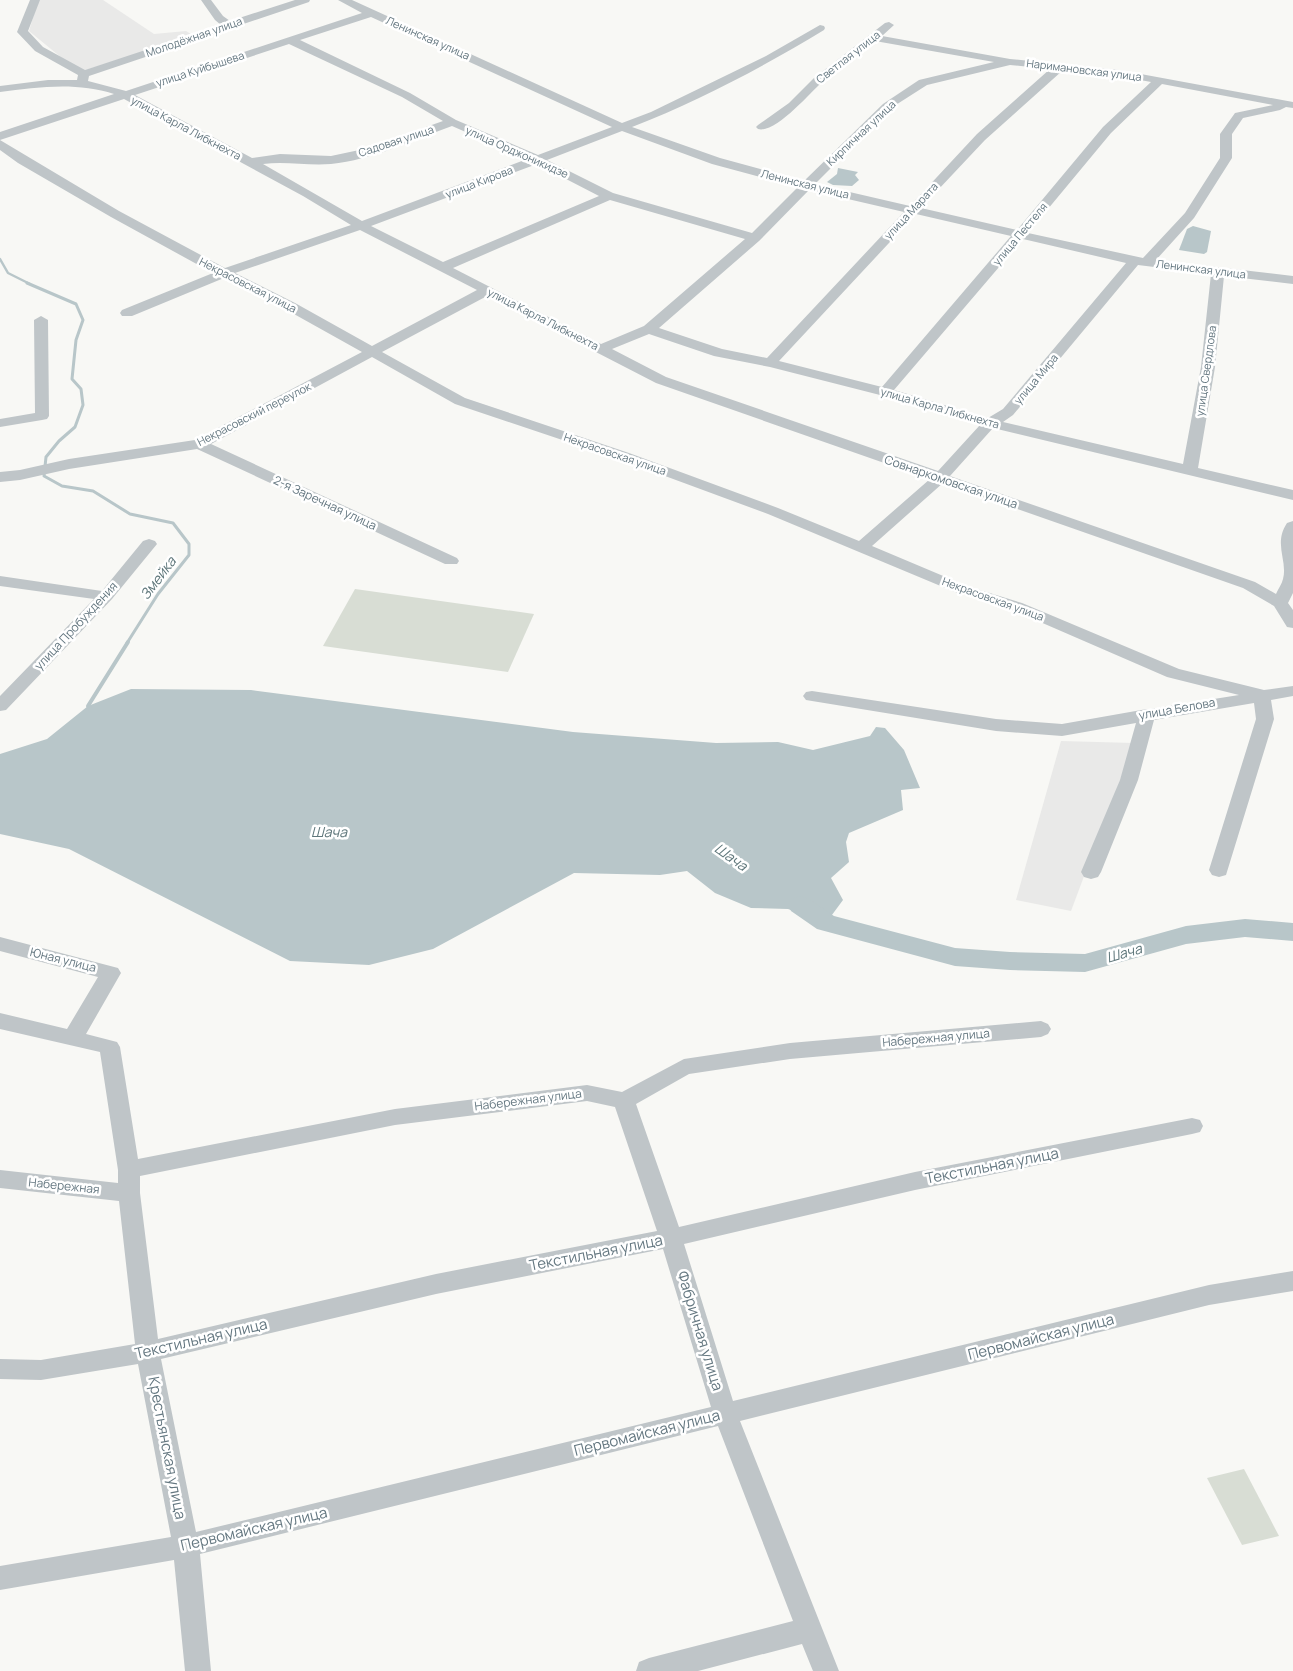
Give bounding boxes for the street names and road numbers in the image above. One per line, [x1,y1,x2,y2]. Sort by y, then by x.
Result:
street label: Ленинская улица [384,12,473,63]
street label: Молодёжная улица [144,13,244,60]
street label: Светлая улица [813,27,883,86]
street label: улица Куйбышева [154,47,246,90]
street label: Наримановская улица [1026,55,1143,84]
street label: улица Карла Либкнехта [128,92,244,163]
street label: Кирпичная улица [823,97,899,169]
street label: Садовая улица [356,121,435,160]
street label: улица Орджоникидзе [463,122,572,181]
street label: улица Кирова [443,162,515,201]
street label: Ленинская улица [759,165,851,202]
street label: улица Марата [880,179,941,242]
street label: улица Пестеля [989,199,1050,268]
street label: Некрасовская улица [197,253,299,316]
street label: Ленинская улица [1155,256,1247,281]
street label: улица Карла Либкнехта [485,284,601,353]
street label: улица Свердлова [1192,325,1219,417]
street label: улица Мира [1010,350,1061,407]
street label: Некрасовский переулок [194,378,314,449]
street label: улица Карла Либкнехта [879,383,1001,432]
street label: Некрасовская улица [562,429,668,478]
street label: Совнаркомовская улица [882,451,1020,512]
street label: 2-я Заречная улица [271,471,380,534]
street label: Некрасовская улица [940,573,1046,624]
street label: улица Пробуждения [30,578,121,673]
street label: улица Белова [1137,693,1217,724]
street label: Юная улица [28,943,98,976]
street label: Набережная улица [881,1024,990,1051]
street label: Набережная улица [473,1084,582,1115]
street label: Текстильная улица [923,1142,1060,1189]
street label: Набережная [28,1173,101,1198]
street label: Текстильная улица [527,1229,664,1276]
street label: Фабричная улица [672,1268,729,1393]
street label: Первомайская улица [966,1308,1116,1365]
street label: Текстильная улица [133,1313,269,1364]
street label: Крестьянская улица [143,1375,192,1521]
street label: Первомайская улица [572,1404,722,1461]
street label: Первомайская улица [178,1501,329,1556]

